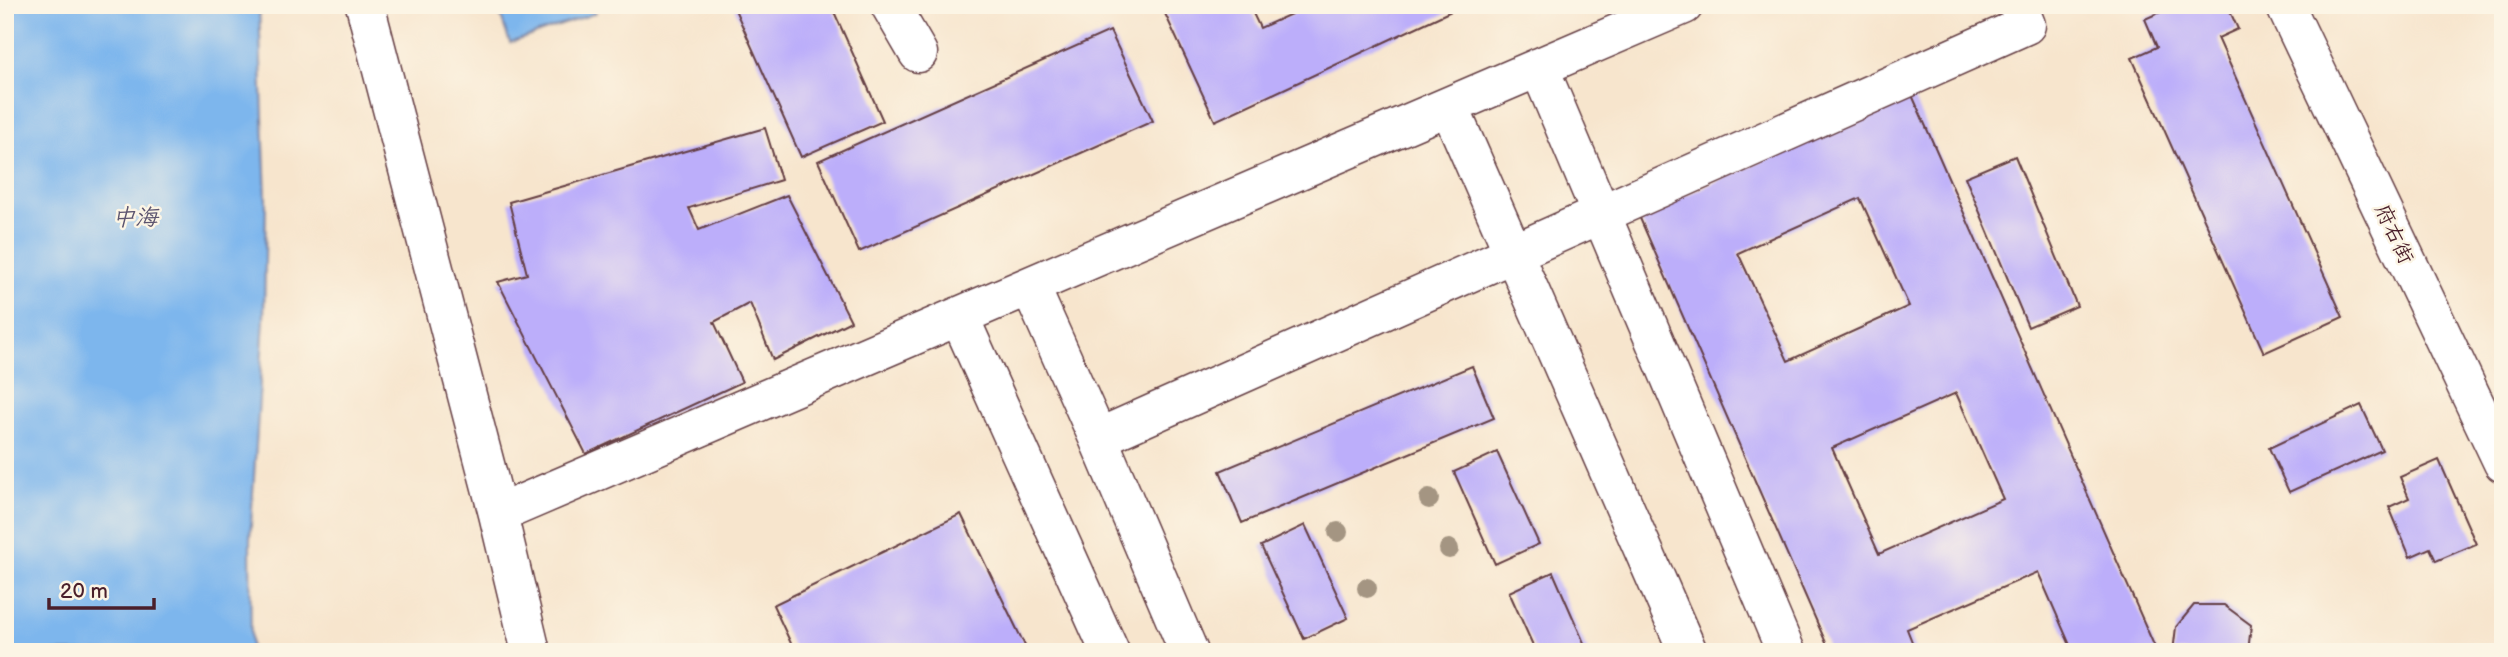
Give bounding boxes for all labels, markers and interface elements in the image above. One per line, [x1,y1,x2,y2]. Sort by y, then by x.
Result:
street label: 府右街 [2369,200,2419,268]
water label: 中海 [112,204,160,232]
scale bar [49,566,154,610]
text: 20 m [60,579,108,604]

